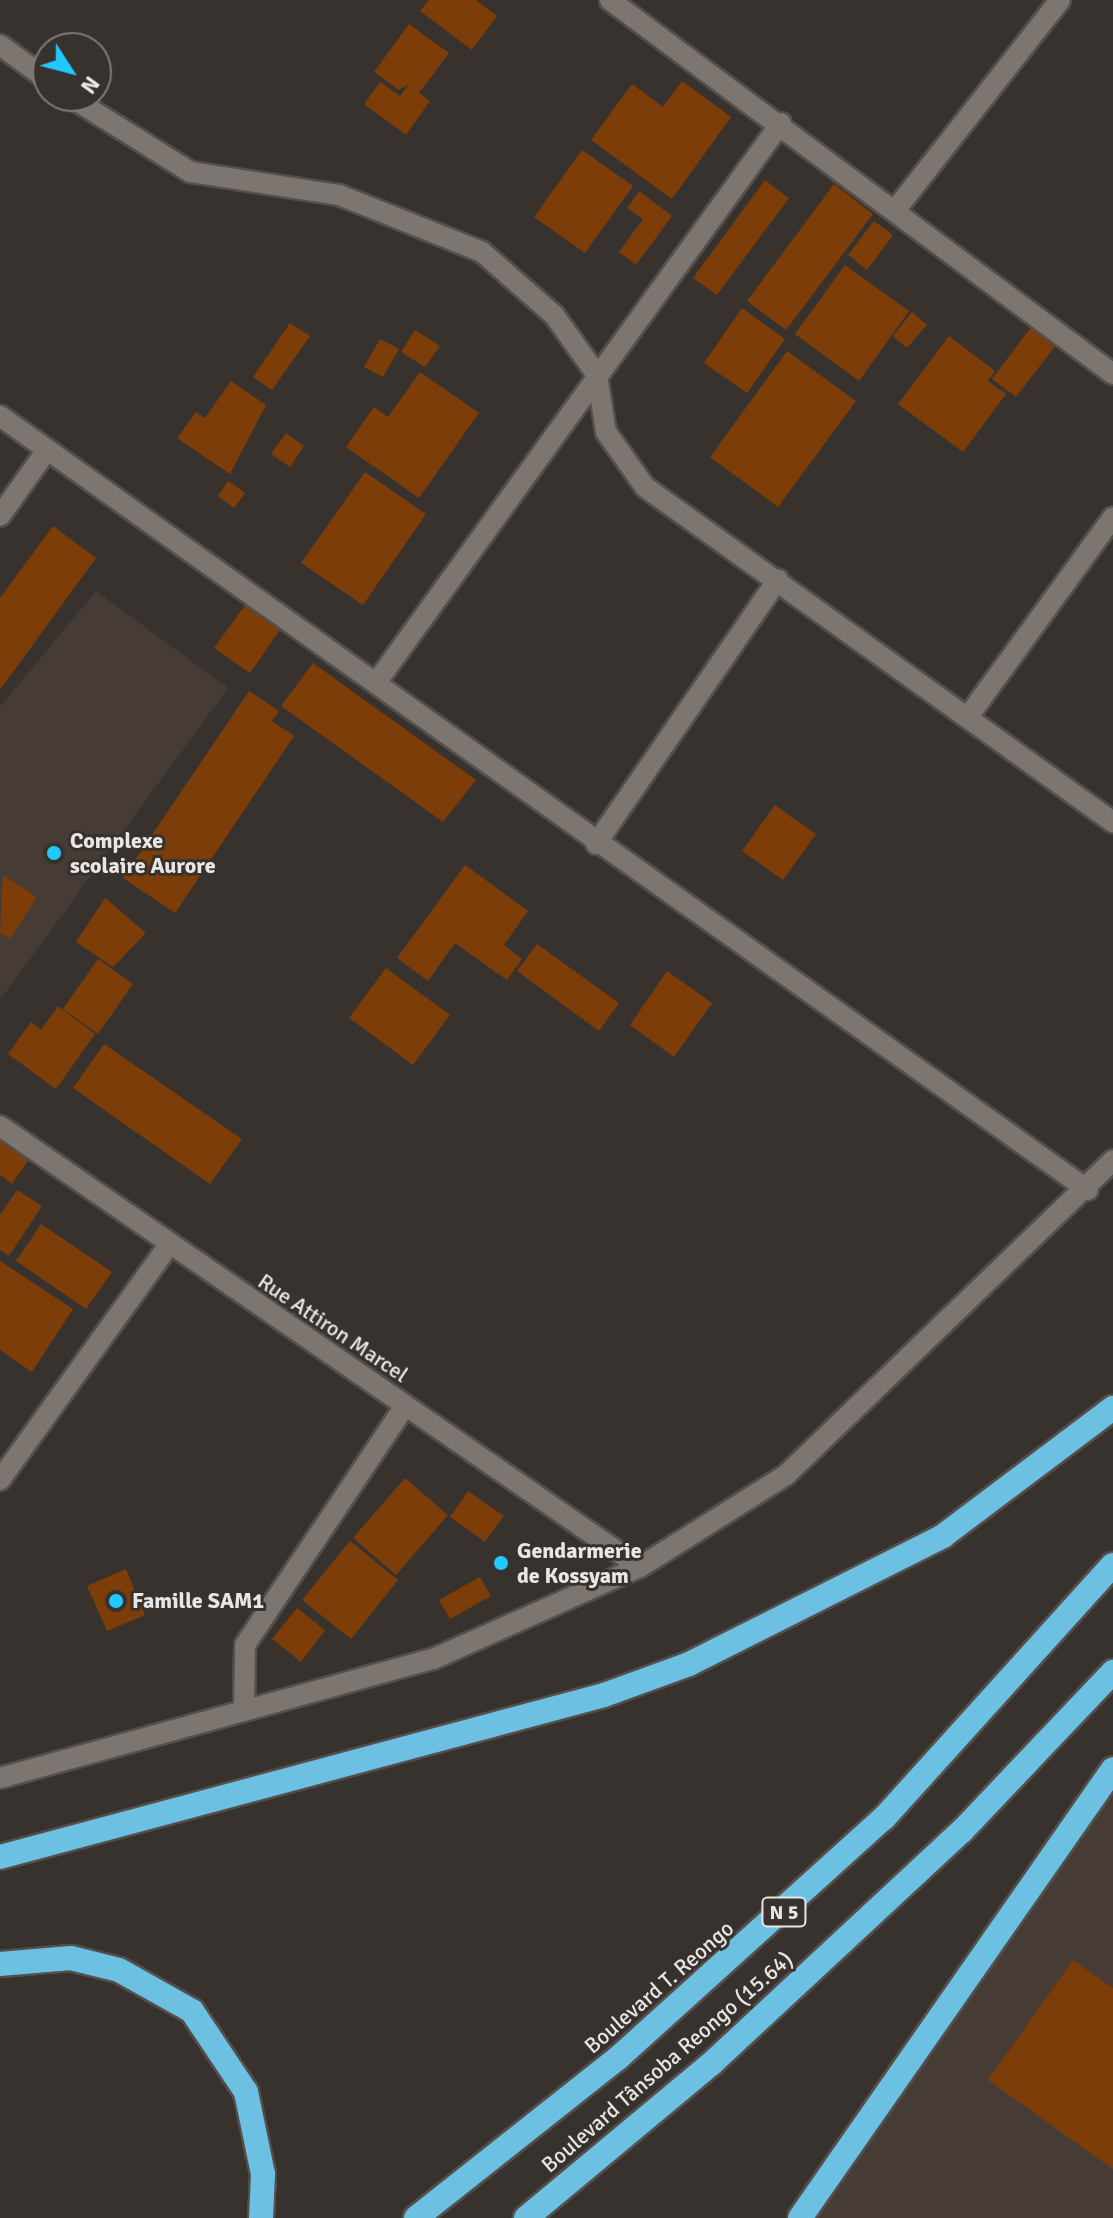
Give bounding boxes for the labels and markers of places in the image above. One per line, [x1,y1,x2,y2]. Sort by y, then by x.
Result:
place label: Complexe scolaire Aurore [70,827,216,878]
marker: Complexe scolaire Aurore [45,844,63,862]
place label: Gendarmerie de Kossyam [517,1537,642,1588]
marker: Gendarmerie de Kossyam [492,1554,510,1572]
place label: Famille SAM1 [132,1588,264,1614]
marker: Famille SAM1 [107,1592,125,1610]

